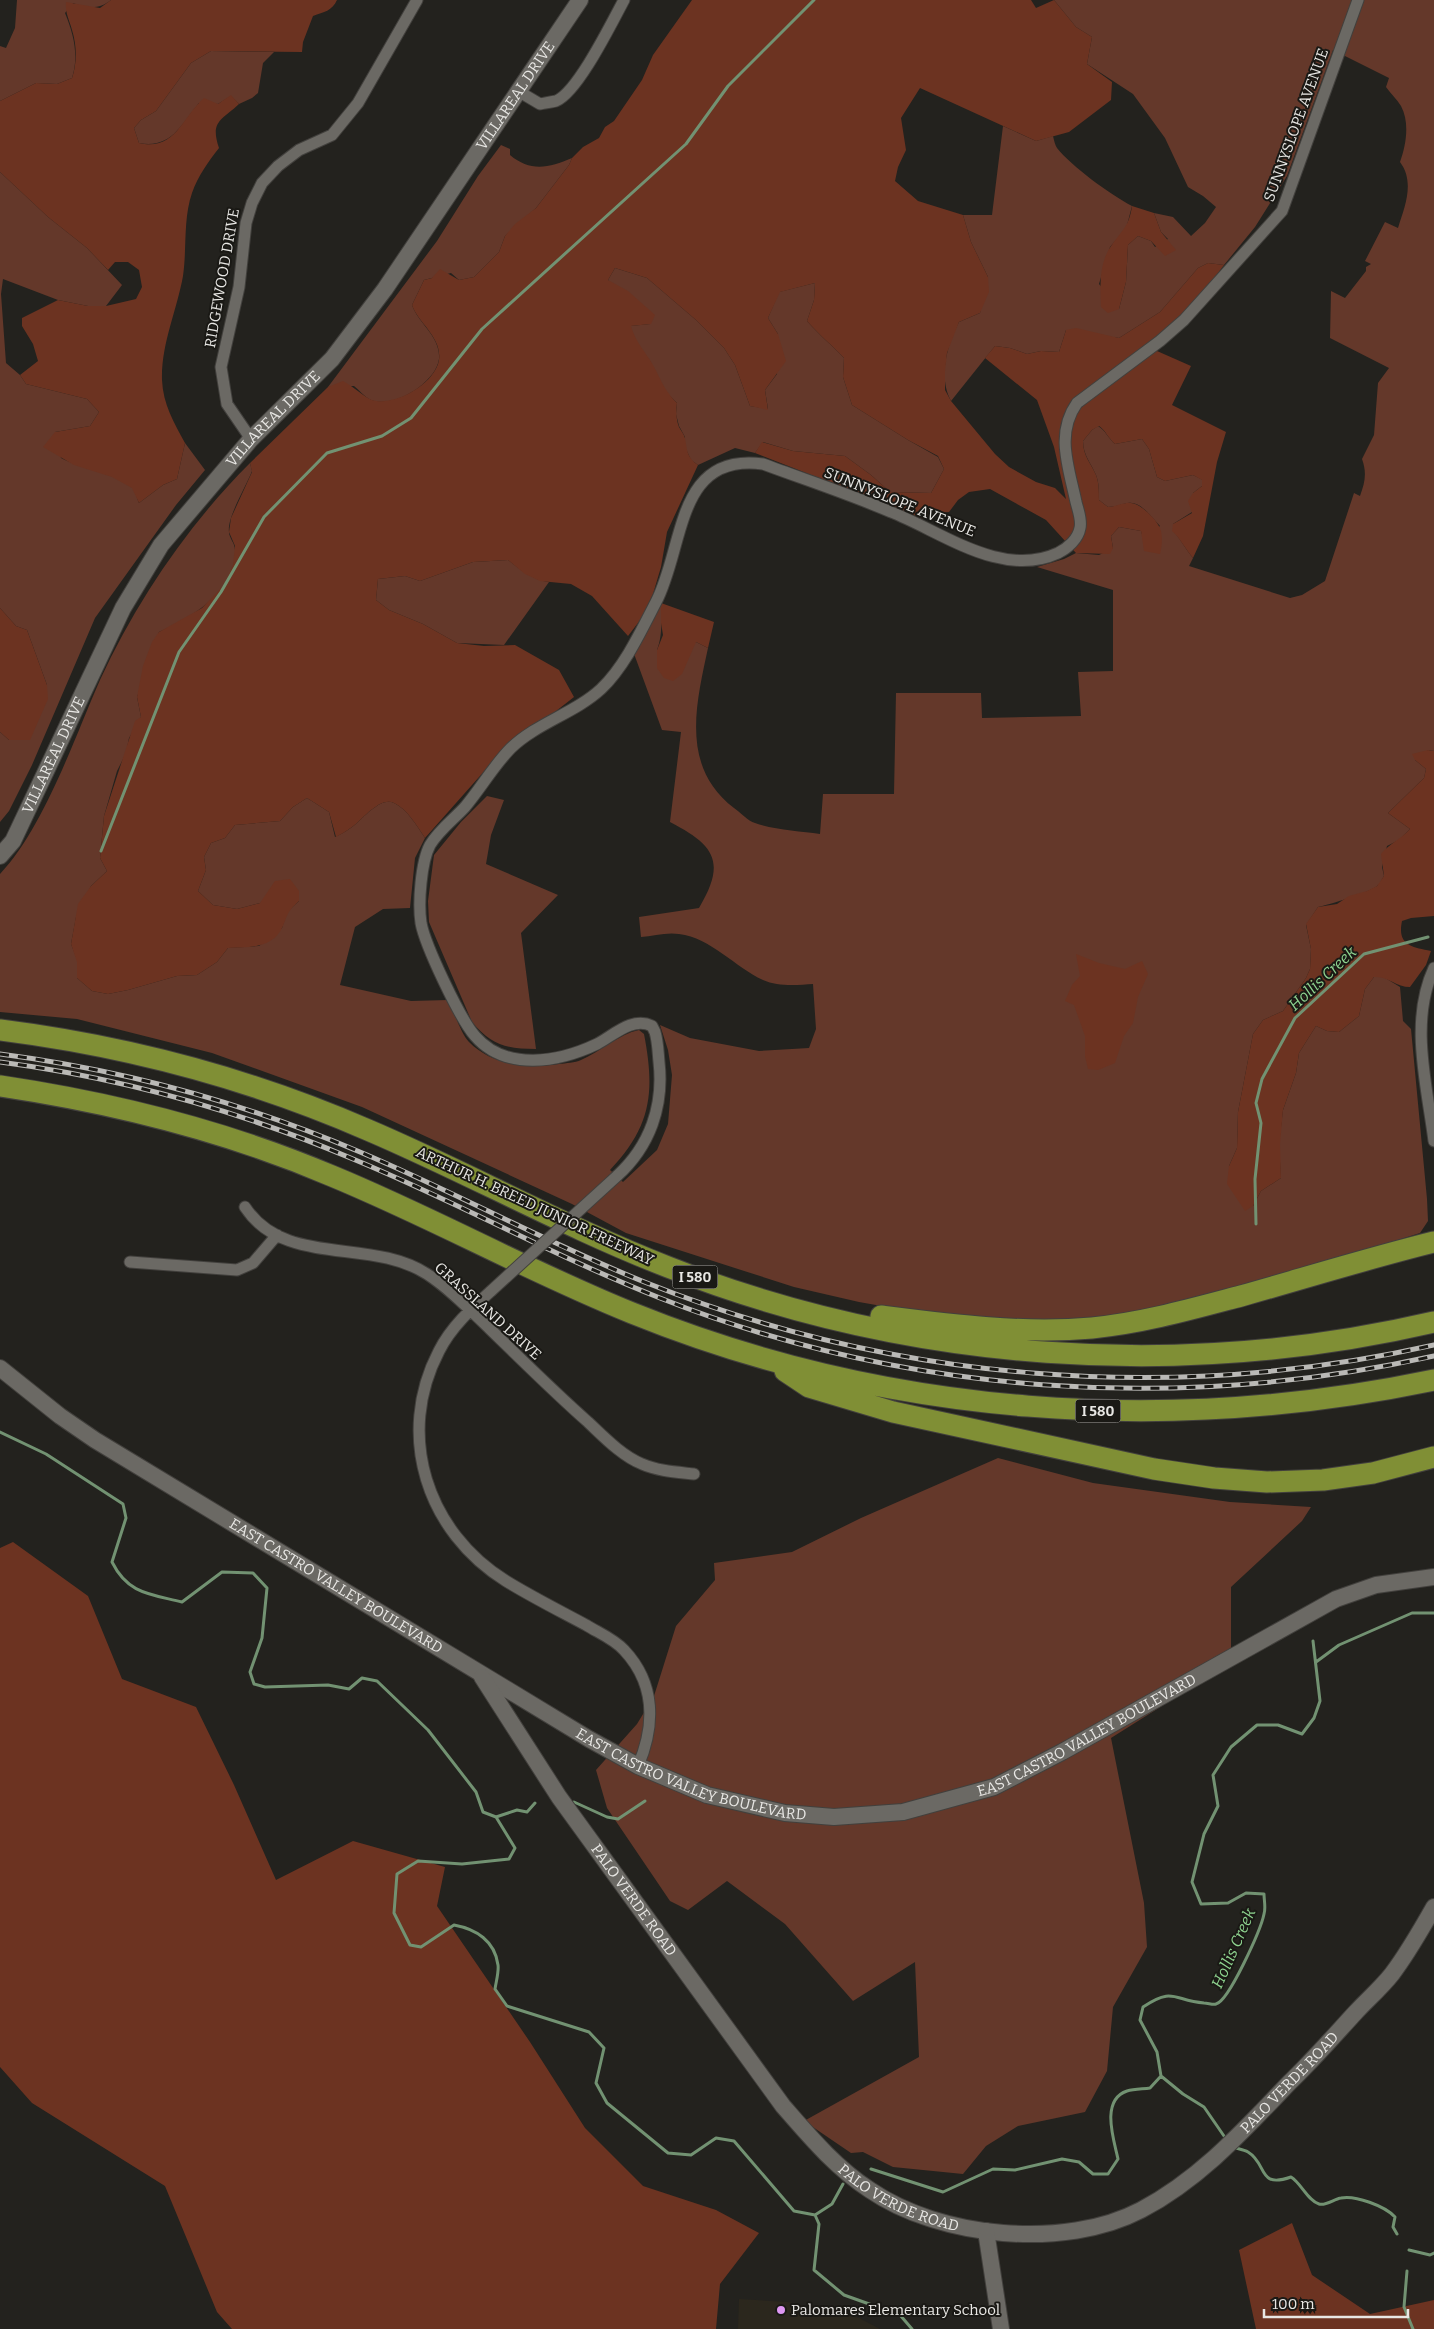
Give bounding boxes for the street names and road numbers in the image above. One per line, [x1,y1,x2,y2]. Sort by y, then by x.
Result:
street label: VILLAREAL DRIVE [472,38,559,153]
street label: SUNNYSLOPE AVENUE [1260,46,1332,204]
street label: RIDGEWOOD DRIVE [201,207,243,349]
street label: VILLAREAL DRIVE [222,367,324,471]
street label: SUNNYSLOPE AVENUE [822,463,978,541]
street label: VILLAREAL DRIVE [18,694,89,816]
street label: ARTHUR H. BREED JUNIOR FREEWAY [413,1143,657,1269]
street label: GRASSLAND DRIVE [431,1258,545,1364]
road number: I 580 [672,1266,718,1288]
road number: I 580 [1076,1400,1120,1422]
street label: EAST CASTRO VALLEY BOULEVARD [226,1514,446,1657]
street label: EAST CASTRO VALLEY BOULEVARD [975,1670,1199,1800]
street label: EAST CASTRO VALLEY BOULEVARD [573,1724,807,1824]
street label: PALO VERDE ROAD [587,1841,680,1960]
street label: PALO VERDE ROAD [1237,2028,1342,2137]
street label: PALO VERDE ROAD [834,2160,961,2235]

